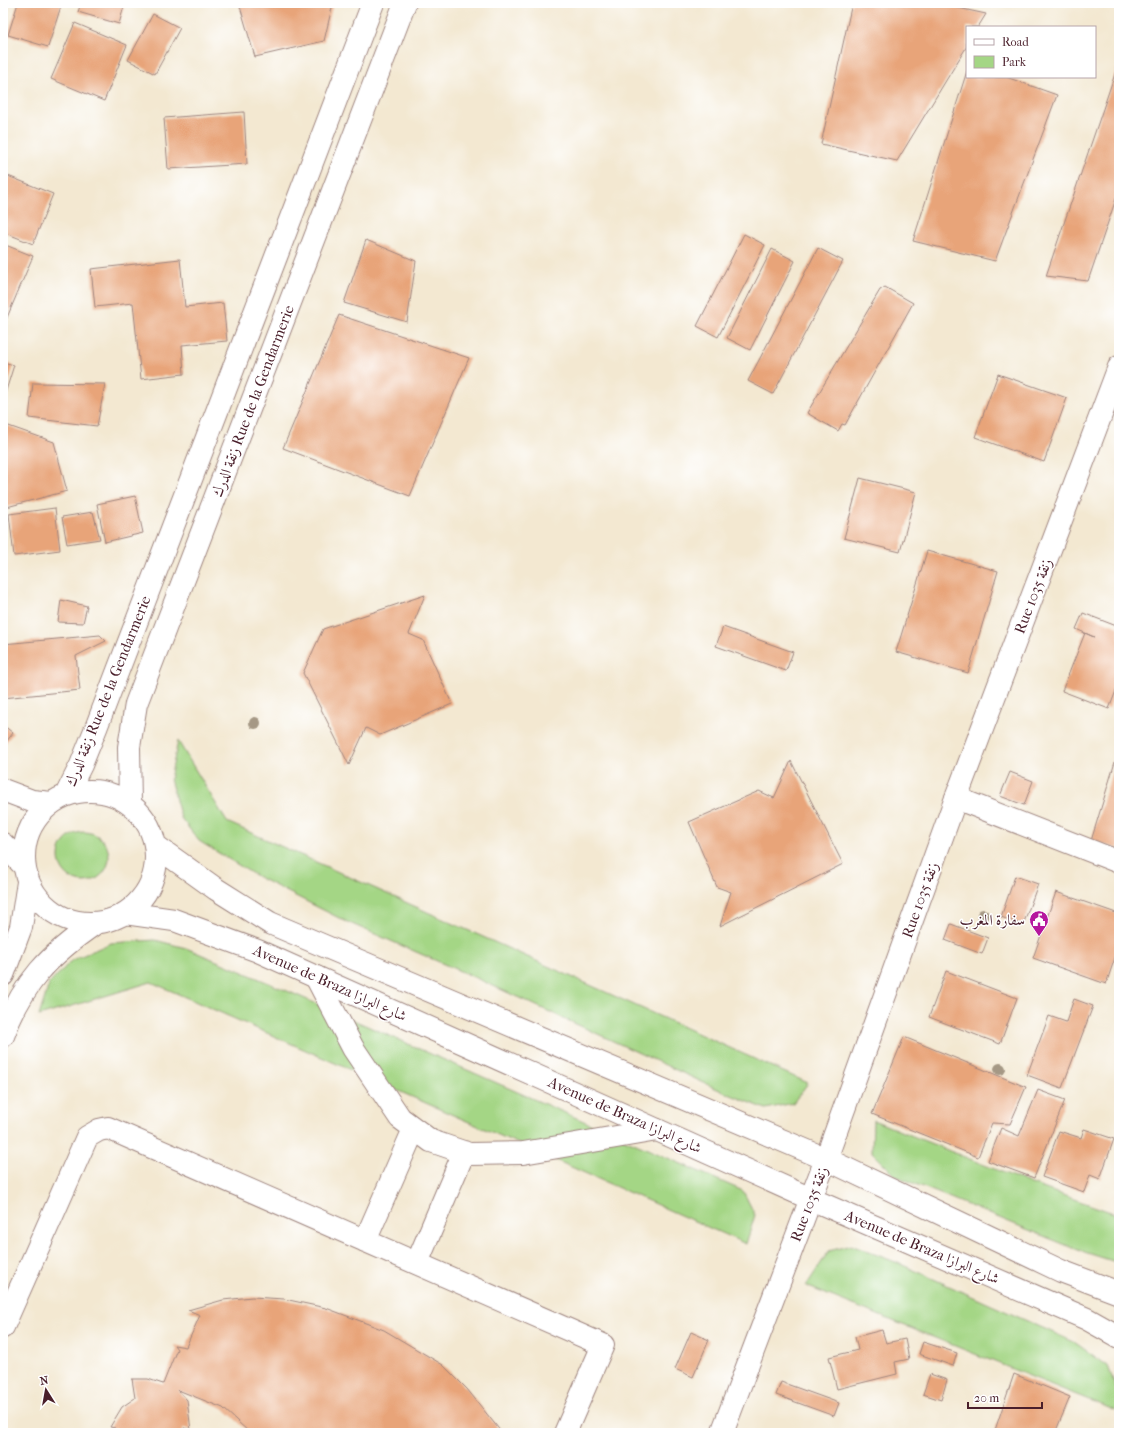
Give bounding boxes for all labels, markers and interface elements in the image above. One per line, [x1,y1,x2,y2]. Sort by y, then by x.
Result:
legend [966,26,1096,78]
text: Road [1002,35,1029,49]
text: Park [1002,55,1027,69]
street label: زنقة الدرك Rue de la Gendarmerie [208,302,298,499]
street label: Rue 1035 زنقة [1010,556,1056,636]
street label: زنقة الدرك Rue de la Gendarmerie [61,592,155,789]
street label: Rue 1035 زنقة [898,860,942,940]
public building icon: سفارة المغرب [1028,909,1050,937]
place label: سفارة المغرب [960,911,1025,930]
street label: Avenue de Braza شارع البرازا [248,941,410,1029]
street label: Avenue de Braza شارع البرازا [543,1073,705,1161]
street label: Rue 1035 زنقة [786,1164,832,1244]
street label: Avenue de Braza شارع البرازا [840,1206,1002,1291]
north arrow [26,1370,66,1410]
text: N [39,1373,50,1388]
scale bar [968,1384,1042,1410]
text: 20 m [974,1391,999,1405]

